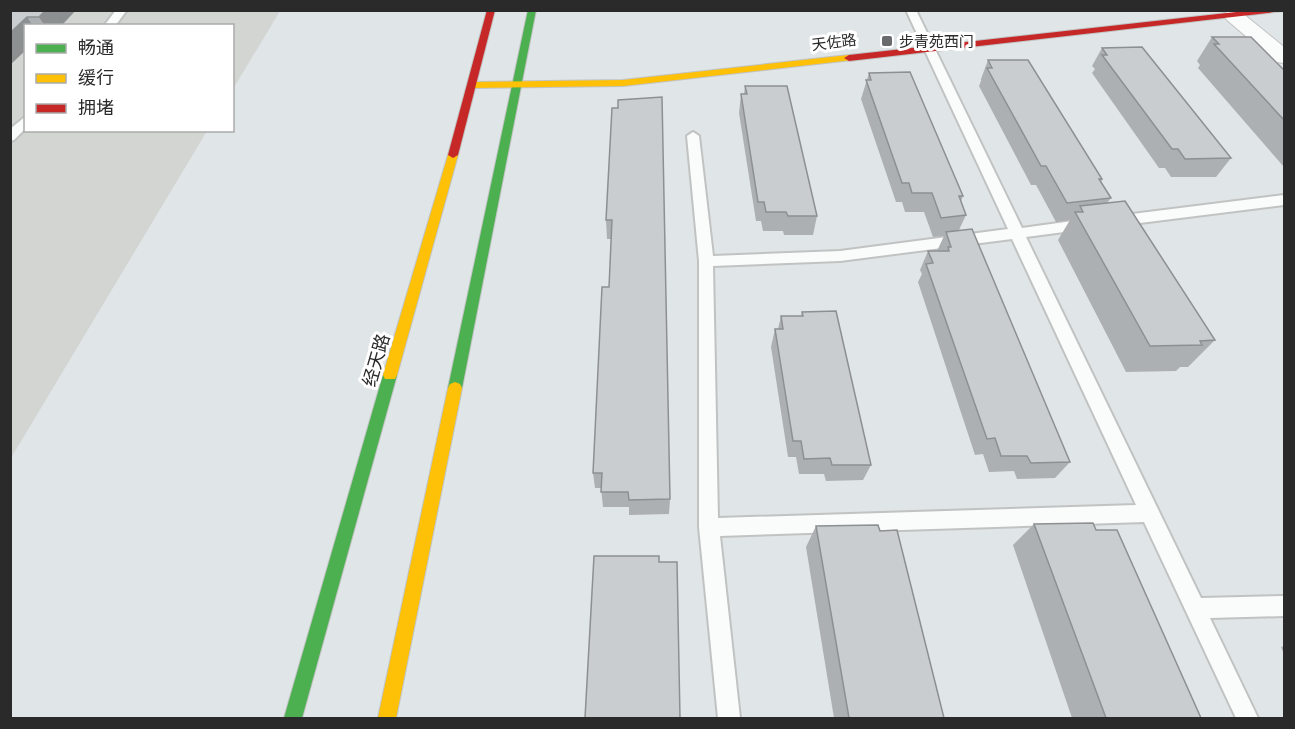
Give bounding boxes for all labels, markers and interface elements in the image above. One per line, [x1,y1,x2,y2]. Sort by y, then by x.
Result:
legend [24,24,234,132]
street label: 天佐路 [811,30,857,54]
place label: 步青苑西门 [899,32,974,51]
marker: 步青苑西门 [880,34,894,48]
text: 畅通 [78,36,114,59]
text: 缓行 [78,66,114,89]
text: 拥堵 [78,96,114,119]
street label: 经天路 [358,331,394,389]

